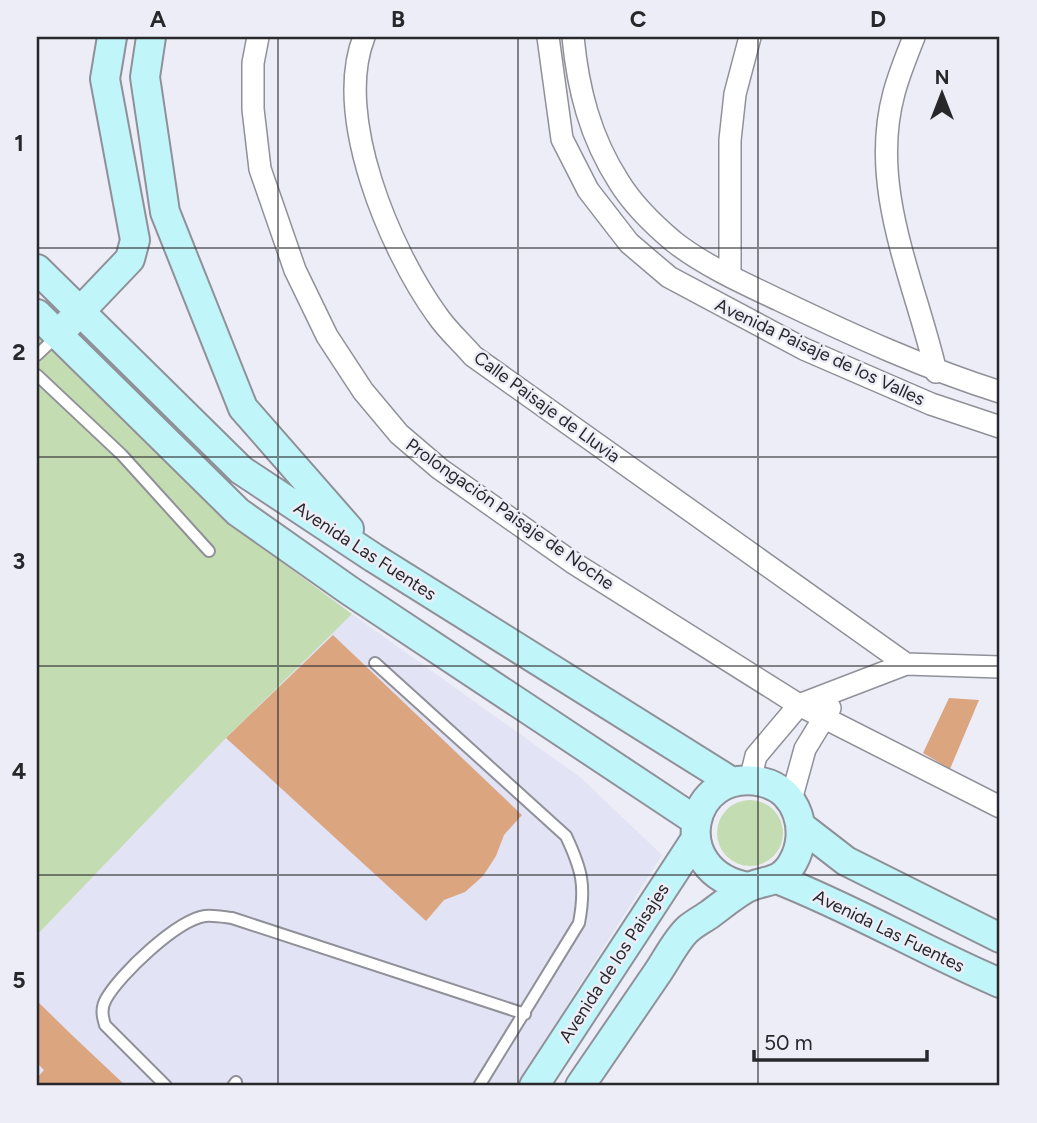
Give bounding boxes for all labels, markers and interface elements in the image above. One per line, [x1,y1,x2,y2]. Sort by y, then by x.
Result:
text: A [150,5,167,33]
text: B [391,5,405,33]
text: C [630,5,647,33]
text: D [870,5,886,33]
north arrow [908,60,978,130]
text: N [935,66,949,89]
text: 1 [14,129,24,157]
street label: Avenida Paisaje de los Valles [712,294,928,410]
text: 2 [12,338,26,366]
street label: Calle Paisaje de Lluvia [470,347,624,467]
street label: Prolongación Paisaje de Noche [402,434,618,595]
street label: Avenida Las Fuentes [290,497,440,605]
text: 3 [13,547,25,575]
text: 4 [12,757,26,785]
street label: Avenida de los Paisajes [554,879,674,1047]
street label: Avenida Las Fuentes [810,885,968,977]
text: 5 [12,966,26,994]
scale bar [754,1018,927,1062]
text: 50 m [764,1030,813,1055]

